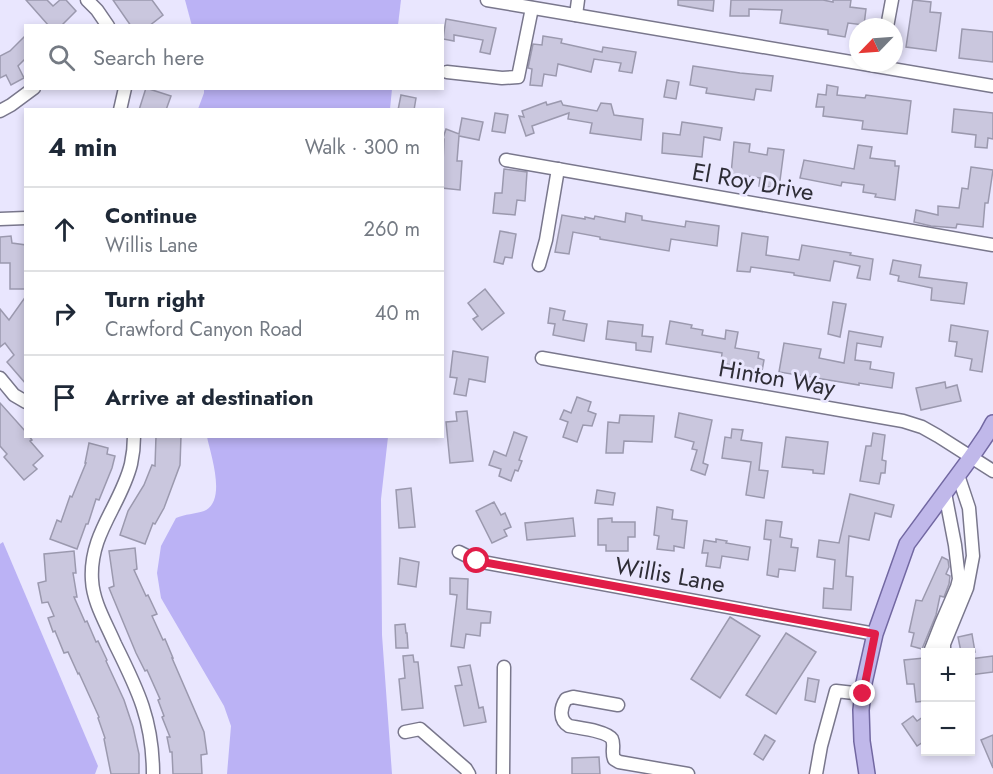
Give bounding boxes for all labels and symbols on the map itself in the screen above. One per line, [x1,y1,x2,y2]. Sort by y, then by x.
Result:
north arrow [849,18,903,72]
street label: El Roy Drive [689,154,817,209]
street label: Hinton Way [716,350,839,405]
route start [463,547,489,573]
street label: Willis Lane [612,548,728,601]
route end [849,680,875,706]

